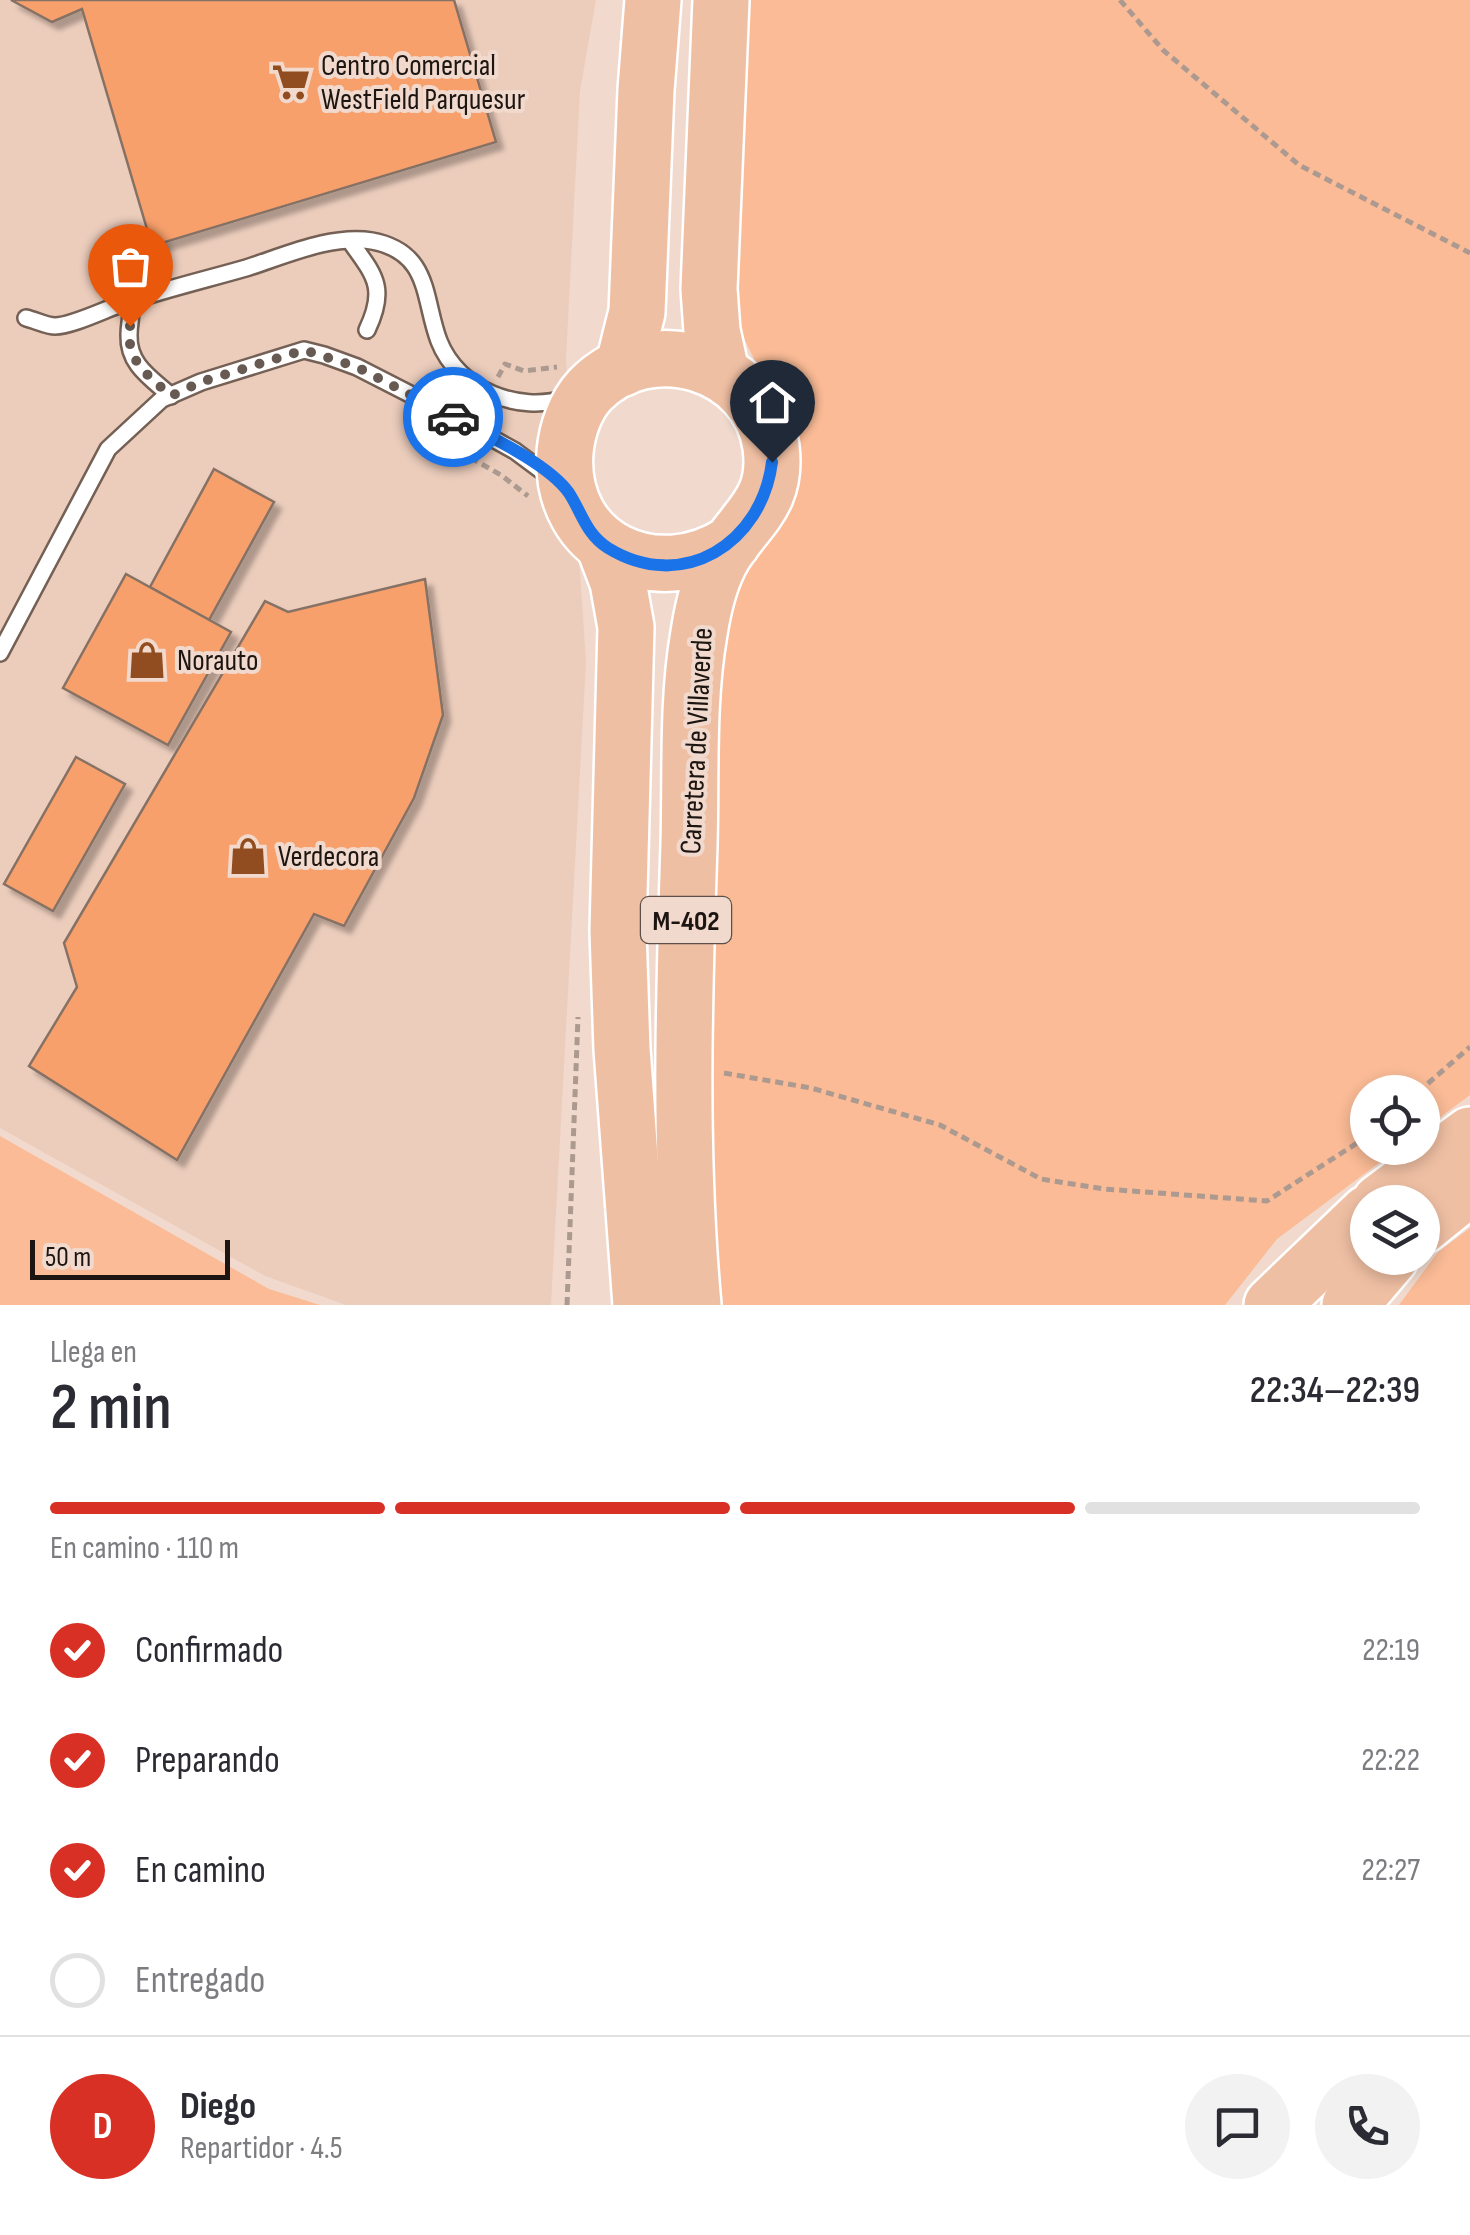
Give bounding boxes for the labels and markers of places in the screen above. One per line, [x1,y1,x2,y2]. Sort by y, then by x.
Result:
place label: Centro Comercial WestField Parquesur [321,48,526,118]
supermarket icon: Centro Comercial WestField Parquesur [270,61,312,103]
pin [88,224,173,327]
pin [730,360,815,463]
shop icon: Norauto [126,639,168,681]
place label: Norauto [177,643,258,679]
shop icon: Verdecora [227,835,269,877]
place label: Verdecora [278,839,379,875]

